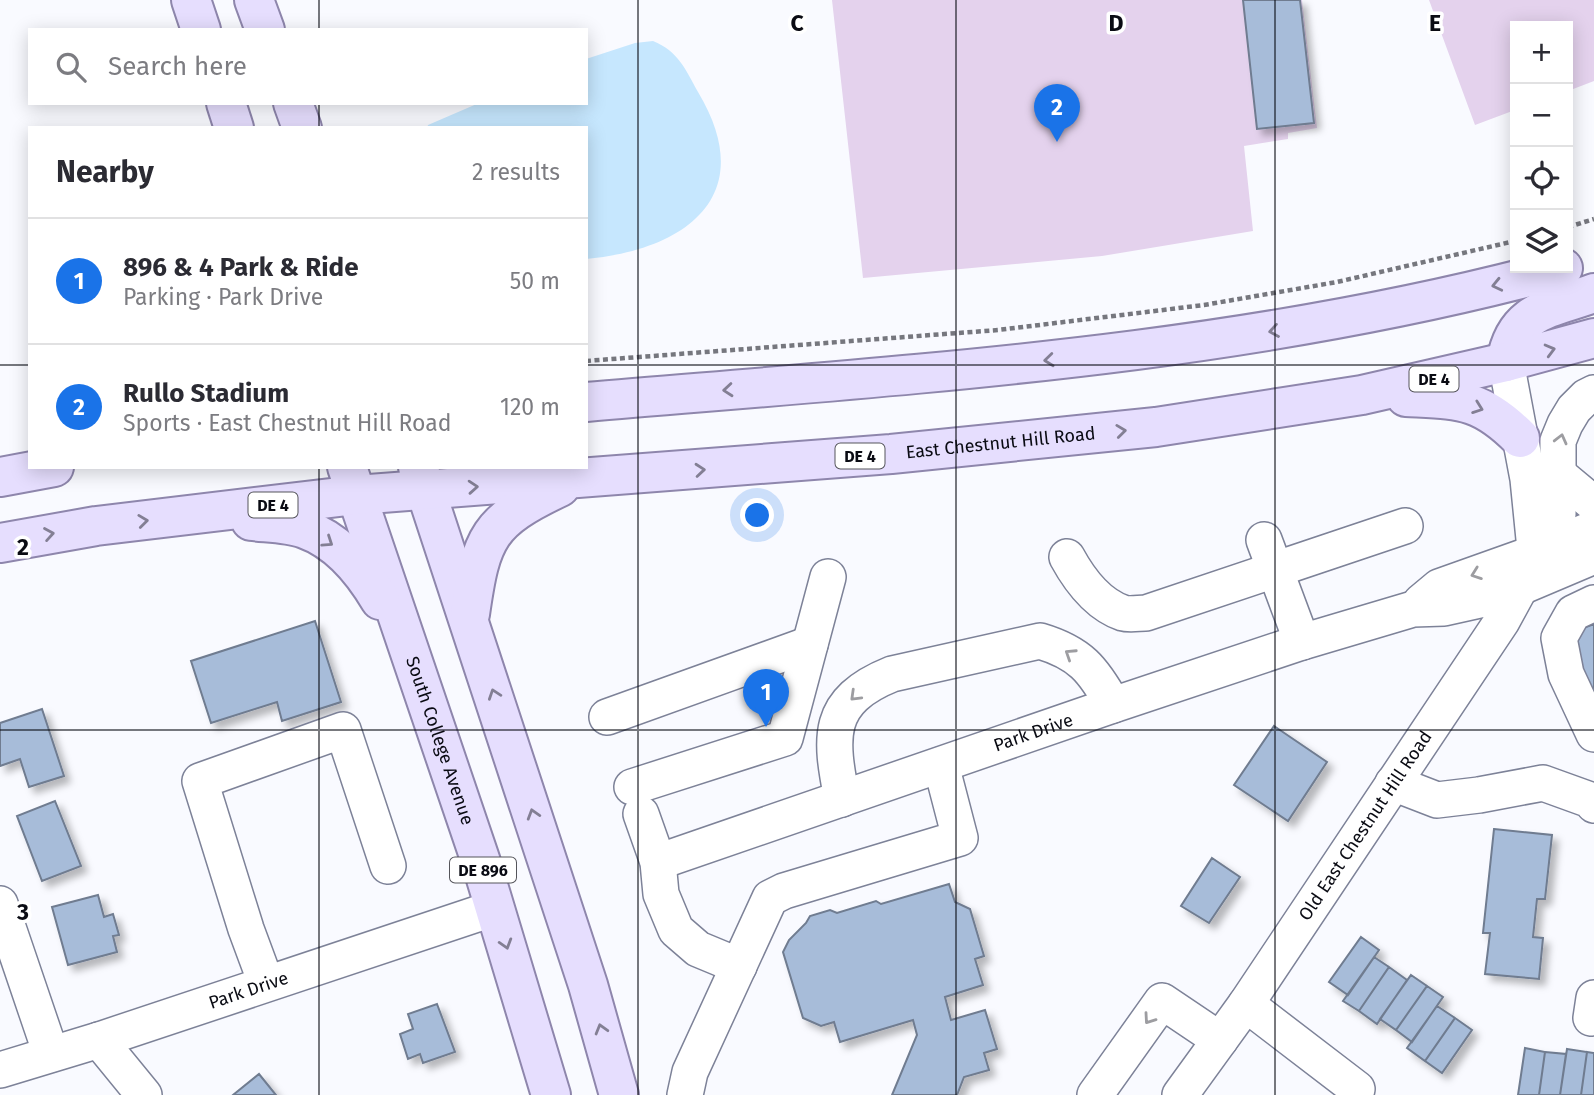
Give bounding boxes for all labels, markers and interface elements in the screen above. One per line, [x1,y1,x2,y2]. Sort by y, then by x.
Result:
text: C [790,9,804,37]
text: D [1109,9,1124,37]
text: E [1429,9,1441,37]
map controls [1510,21,1573,273]
button: + [1510,21,1573,84]
search box [28,28,588,105]
icon: search [52,48,90,86]
text: Search here [108,51,247,82]
pin: 2 [1034,84,1080,142]
button: − [1510,84,1573,147]
button: locate [1510,147,1573,210]
text: Nearby [56,154,154,190]
text: 2 results [472,158,560,186]
button: layers [1510,210,1573,273]
text: 896 & 4 Park & Ride [123,252,359,283]
text: 1 [74,267,84,295]
text: 50 m [510,267,560,295]
one-way arrow [1491,277,1503,292]
text: Parking · Park Drive [123,283,323,311]
one-way arrow [1268,323,1280,338]
one-way arrow [1544,344,1556,359]
one-way arrow [1043,352,1054,367]
road number: DE 4 [1410,366,1458,392]
text: Rullo Stadium [123,378,289,409]
one-way arrow [722,382,733,397]
text: 2 [73,393,85,421]
text: 120 m [500,393,560,421]
one-way arrow [1472,399,1484,413]
text: Sports · East Chestnut Hill Road [123,409,451,437]
street label: East Chestnut Hill Road [905,422,1096,463]
one-way arrow [1116,424,1127,439]
one-way arrow [1553,433,1567,445]
road number: DE 4 [836,444,884,468]
one-way arrow [695,463,706,478]
one-way arrow [468,480,479,495]
road number: DE 4 [248,492,298,518]
your location [740,498,774,532]
one-way arrow [137,513,149,528]
one-way arrow [43,527,55,542]
text: 2 [17,533,29,561]
one-way arrow [320,534,333,547]
one-way arrow [1470,566,1483,580]
one-way arrow [1064,649,1077,662]
street label: South College Avenue [401,654,479,828]
pin: 1 [743,669,789,727]
one-way arrow [851,687,864,700]
one-way arrow [488,689,502,701]
street label: Park Drive [991,709,1076,756]
street label: Old East Chestnut Hill Road [1294,727,1437,925]
one-way arrow [527,808,541,821]
road number: DE 896 [450,858,516,883]
text: 3 [16,898,29,926]
one-way arrow [498,938,512,950]
street label: Park Drive [206,967,291,1014]
one-way arrow [1145,1011,1157,1024]
one-way arrow [594,1023,609,1035]

